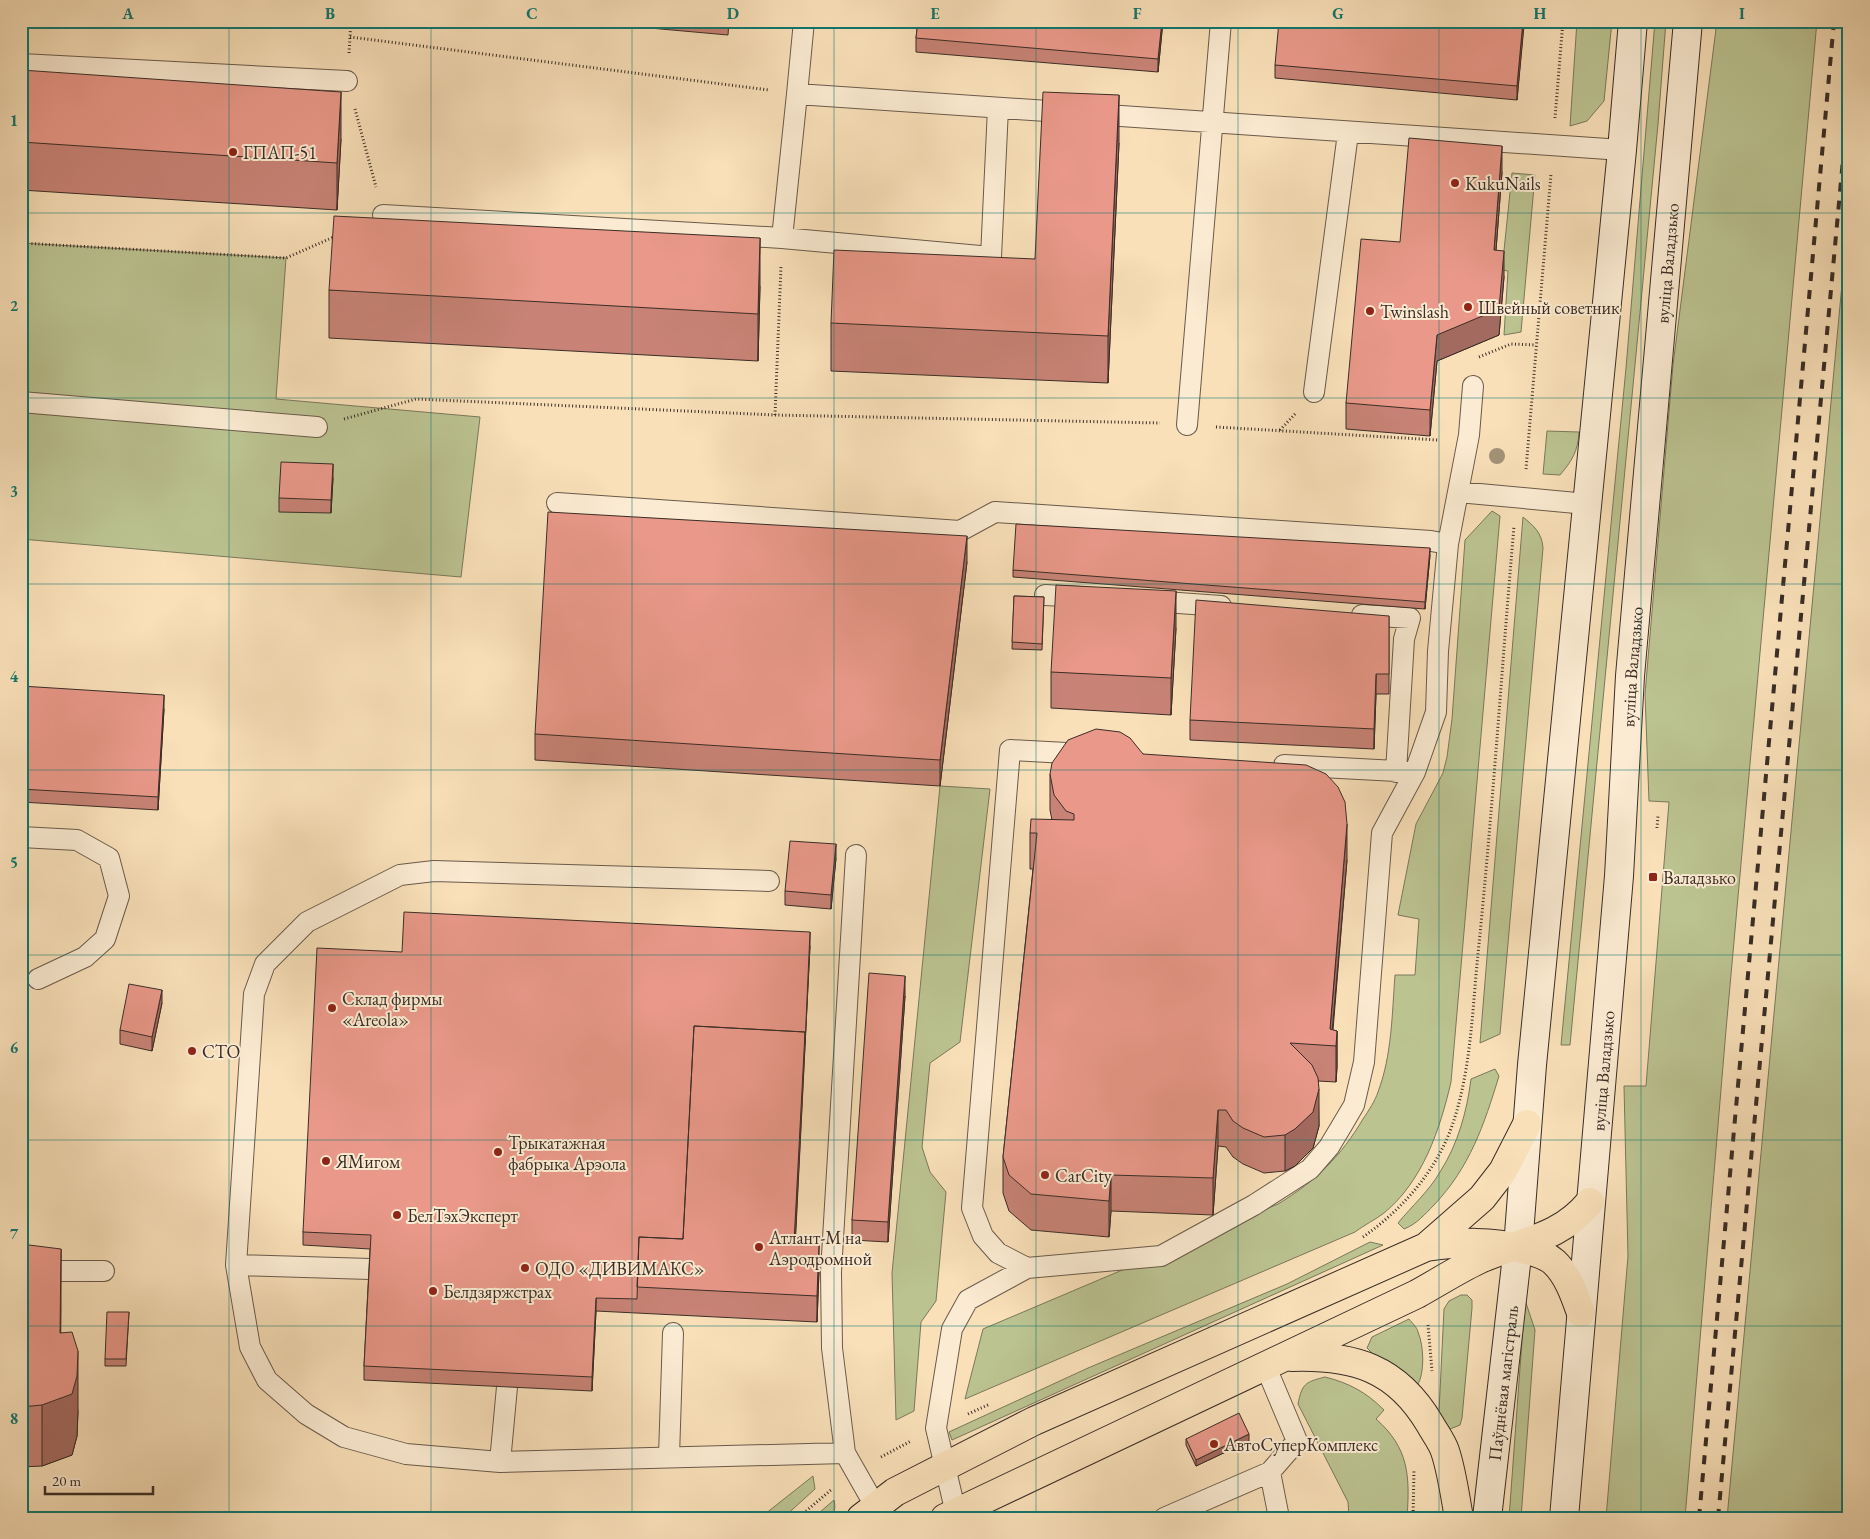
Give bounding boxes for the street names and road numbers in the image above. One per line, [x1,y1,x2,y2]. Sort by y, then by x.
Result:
street label: вуліца Валадзько [1650,202,1683,324]
street label: вуліца Валадзько [1616,605,1648,728]
street label: вуліца Валадзько [1586,1009,1619,1132]
street label: Паўднёвая магістраль [1482,1304,1523,1462]

